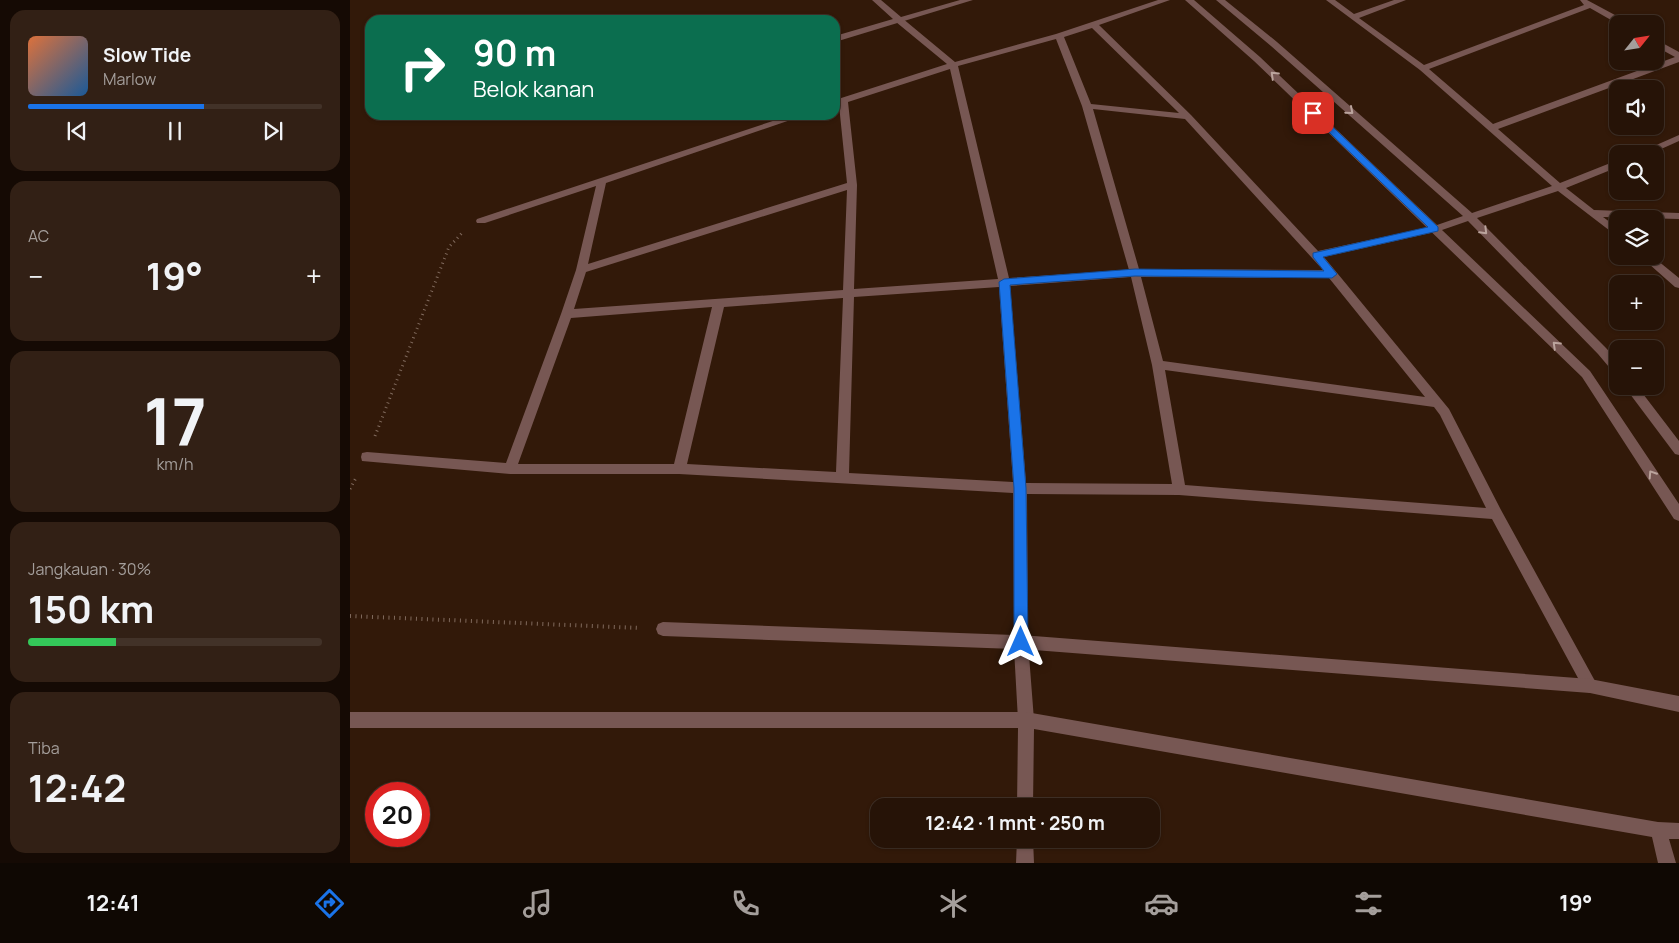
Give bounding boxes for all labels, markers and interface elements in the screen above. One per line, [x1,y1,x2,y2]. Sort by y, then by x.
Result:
north arrow [1609,15,1664,70]
map controls [1609,15,1664,395]
text: 90 m [473,29,556,77]
icon: right [390,35,455,100]
text: Slow Tide [103,42,191,68]
text: Marlow [103,68,156,90]
one-way arrow [1270,72,1279,81]
text: Belok kanan [473,74,594,104]
button: sound [1609,80,1664,135]
pin [1292,92,1334,134]
icon: arrive [1299,99,1327,127]
one-way arrow [1345,105,1354,114]
icon: previous [63,117,91,145]
icon: pause [161,117,189,145]
icon: next [259,117,287,145]
button: search [1609,145,1664,200]
button: layers [1609,210,1664,265]
text: AC [28,225,49,247]
one-way arrow [1478,225,1487,234]
text: 19° [146,249,203,301]
text: − [28,257,43,295]
text: + [306,257,322,295]
button: + [1609,275,1664,330]
button: − [1609,340,1664,395]
one-way arrow [1552,342,1561,351]
text: 17 [143,376,207,465]
text: km/h [156,453,194,475]
one-way arrow [1649,471,1658,480]
text: Jangkauan · 30% [28,558,151,580]
text: 150 km [28,582,154,634]
position arrow [994,615,1046,667]
text: Tiba [28,737,60,759]
text: 12:42 [28,761,126,813]
speed limit sign: 20 [365,782,430,847]
text: 12:42 · 1 mnt · 250 m [925,810,1105,836]
icon: directions [312,886,347,921]
icon: music [520,886,555,921]
icon: phone [728,886,763,921]
icon: climate [936,886,971,921]
icon: car [1144,886,1179,921]
icon: filters [1351,886,1386,921]
text: 12:41 [86,888,140,918]
text: 19° [1559,888,1592,918]

